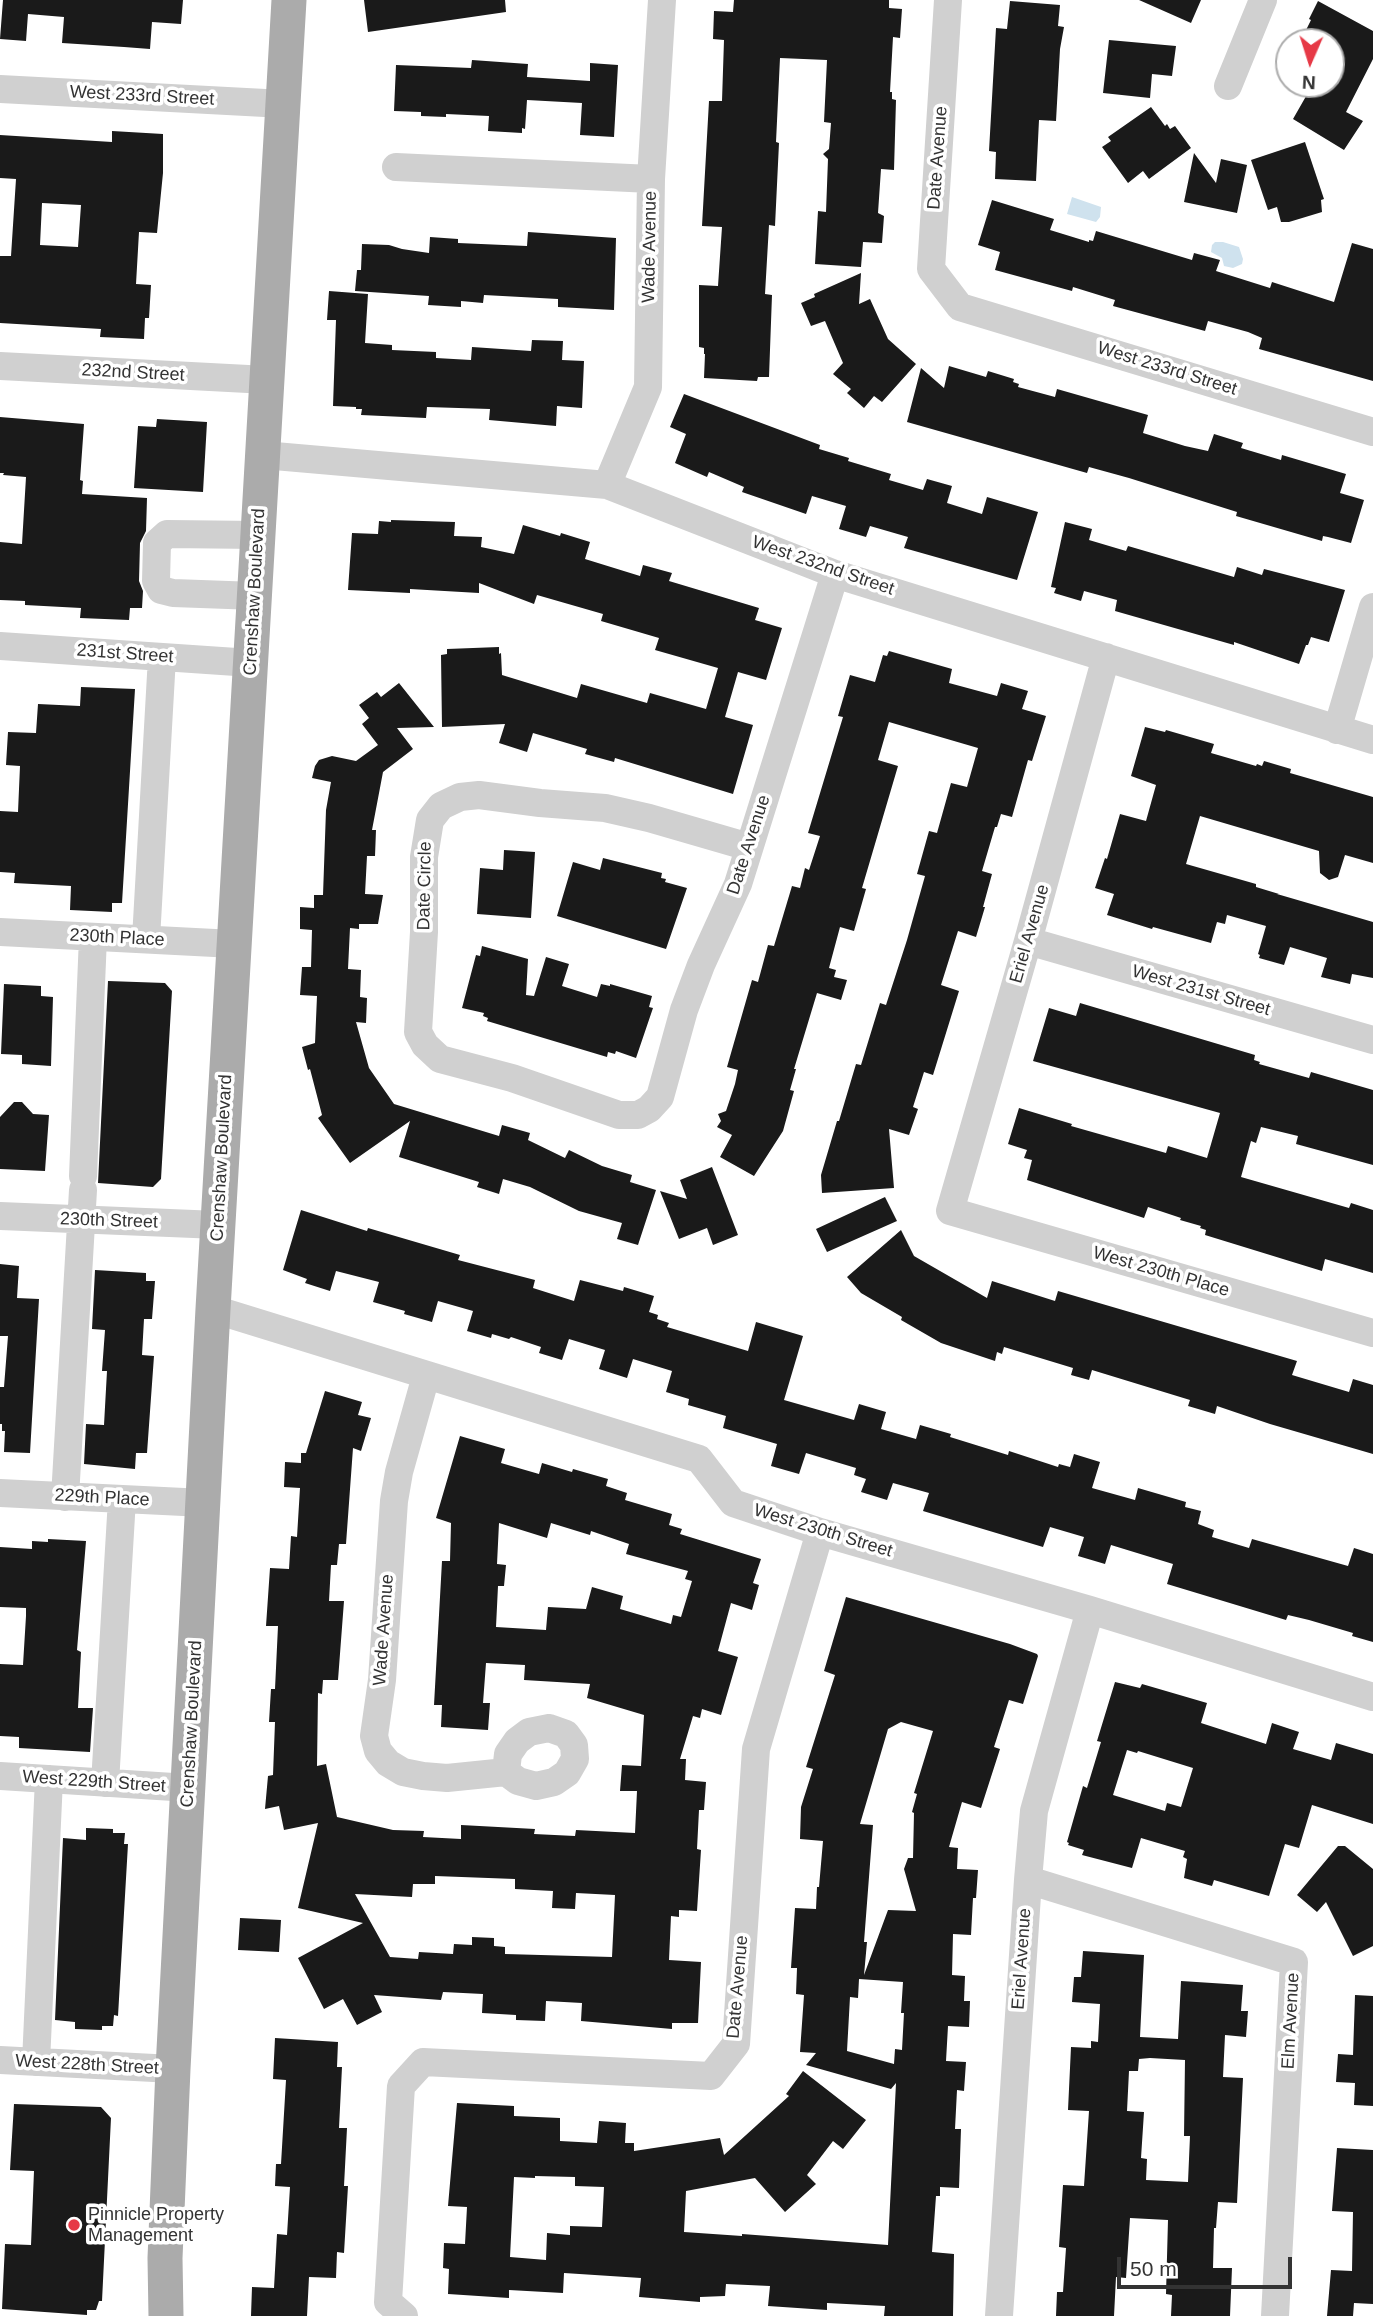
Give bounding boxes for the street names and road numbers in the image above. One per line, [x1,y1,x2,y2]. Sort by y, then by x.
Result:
street label: West 233rd Street [69,81,215,111]
street label: Date Avenue [924,105,952,211]
street label: Wade Avenue [638,191,662,303]
street label: West 233rd Street [1095,338,1239,400]
street label: 232nd Street [81,360,185,386]
street label: Crenshaw Boulevard [240,508,270,676]
street label: West 232nd Street [749,532,897,600]
street label: 231st Street [76,640,174,668]
street label: Date Avenue [723,792,775,898]
street label: Date Circle [413,841,437,931]
street label: Eriel Avenue [1006,882,1054,986]
street label: 230th Place [69,925,165,951]
street label: West 231st Street [1129,961,1273,1021]
street label: Crenshaw Boulevard [207,1074,237,1242]
street label: 230th Street [60,1208,158,1234]
street label: West 230th Place [1090,1242,1232,1302]
street label: 229th Place [54,1485,150,1511]
street label: West 230th Street [751,1500,895,1562]
street label: Wade Avenue [369,1573,399,1687]
street label: Crenshaw Boulevard [177,1640,207,1808]
street label: West 229th Street [22,1766,166,1798]
street label: Eriel Avenue [1008,1908,1036,2010]
street label: Date Avenue [723,1934,753,2040]
street label: Elm Avenue [1278,1972,1304,2070]
street label: West 228th Street [15,2050,159,2080]

